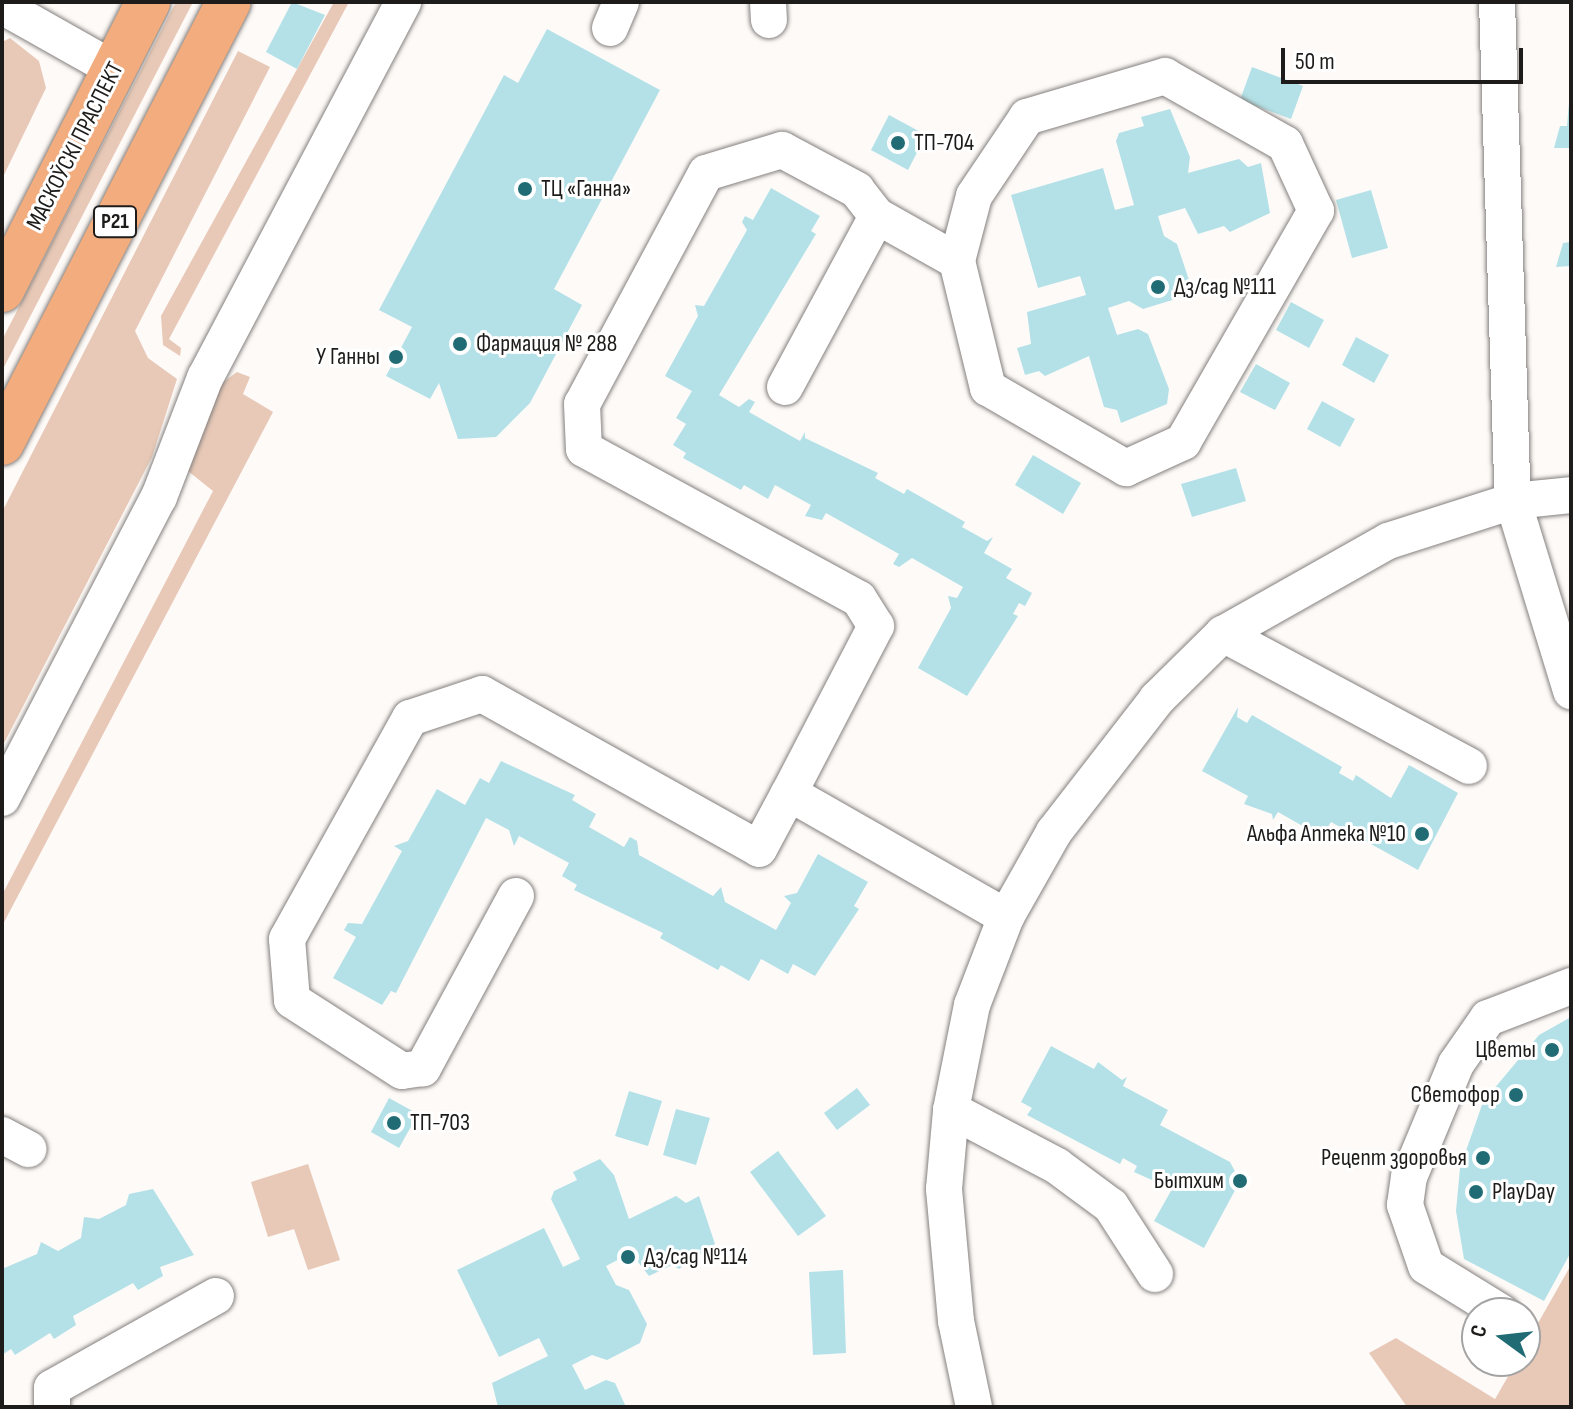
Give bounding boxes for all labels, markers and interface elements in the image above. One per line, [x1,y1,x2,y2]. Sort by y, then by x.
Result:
scale bar [1285,32,1527,82]
text: 50 m [1295,47,1335,76]
street label: МАСКОЎСКІ ПРАСПЕКТ [20,57,130,235]
place label: ТП-704 [914,129,974,157]
marker: ТП-704 [889,134,907,152]
place label: ТЦ «Ганна» [541,175,631,203]
marker: ТЦ «Ганна» [516,180,534,198]
road number: Р21 [93,204,137,240]
place label: Дз/сад №111 [1174,273,1276,301]
marker: Дз/сад №111 [1149,278,1167,296]
place label: Фармация № 288 [476,330,617,358]
marker: Фармация № 288 [451,335,469,353]
place label: У Ганны [316,343,380,371]
marker: У Ганны [387,348,405,366]
place label: Альфа Аптека №10 [1247,820,1406,848]
marker: Альфа Аптека №10 [1413,825,1431,843]
place label: Цветы [1475,1036,1536,1064]
marker: Цветы [1543,1041,1561,1059]
place label: Светофор [1411,1081,1500,1109]
marker: Светофор [1507,1086,1525,1104]
place label: ТП-703 [410,1109,470,1137]
marker: ТП-703 [385,1114,403,1132]
place label: Рецепт здоровья [1321,1144,1467,1172]
marker: Рецепт здоровья [1474,1149,1492,1167]
place label: Бытхим [1154,1167,1224,1195]
marker: Бытхим [1231,1172,1249,1190]
place label: PlayDay [1492,1178,1555,1206]
marker: PlayDay [1467,1183,1485,1201]
place label: Дз/сад №114 [644,1243,747,1271]
marker: Дз/сад №114 [619,1248,637,1266]
north arrow [1461,1297,1541,1377]
text: С [1465,1322,1494,1340]

